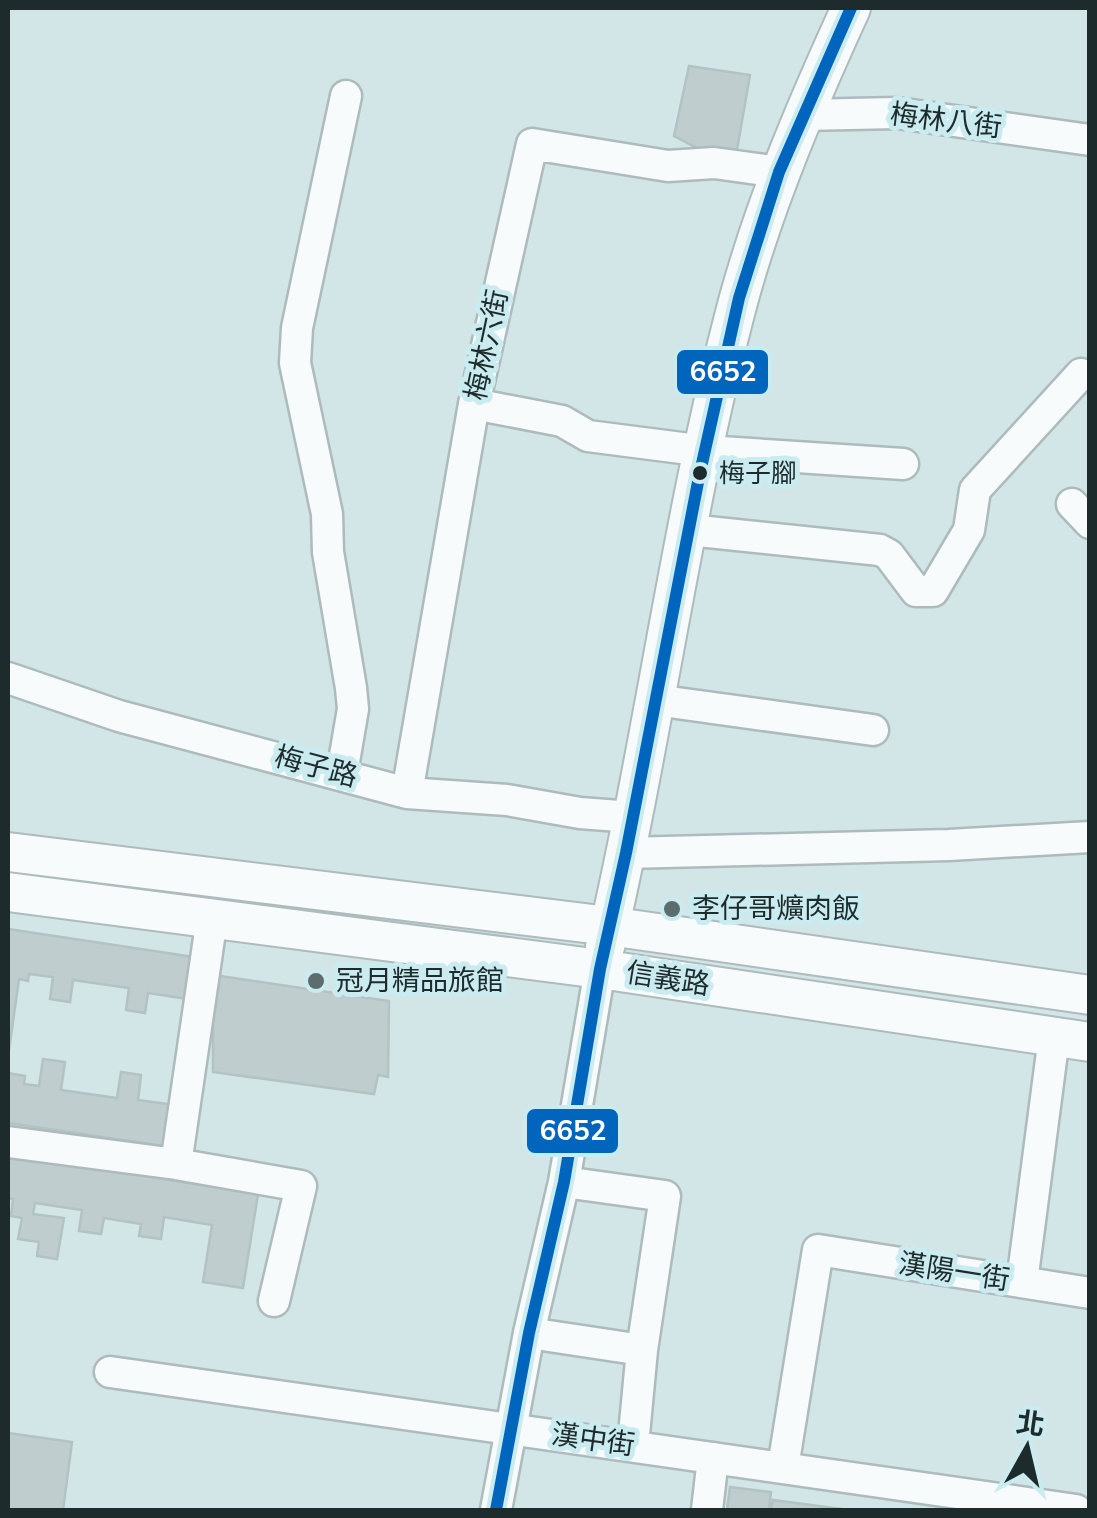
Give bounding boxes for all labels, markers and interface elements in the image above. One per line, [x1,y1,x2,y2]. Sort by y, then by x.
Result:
street label: 梅林八街 [888,95,1004,147]
street label: 梅林六街 [457,286,517,404]
line badge: 6652 [675,348,770,396]
text: 6652 [689,353,757,391]
place label: 梅子腳 [719,456,797,491]
marker: 梅子腳 [690,463,710,483]
street label: 梅子路 [271,738,361,796]
place label: 李仔哥爌肉飯 [692,890,860,928]
marker: 李仔哥爌肉飯 [661,898,683,920]
street label: 信義路 [624,954,712,1004]
place label: 冠月精品旅館 [336,962,504,1000]
marker: 冠月精品旅館 [305,970,327,992]
line badge: 6652 [525,1107,620,1155]
text: 6652 [539,1112,607,1150]
street label: 漢陽一街 [896,1244,1012,1300]
north arrow [977,1398,1077,1498]
text: 北 [1014,1403,1047,1445]
street label: 漢中街 [549,1415,637,1465]

